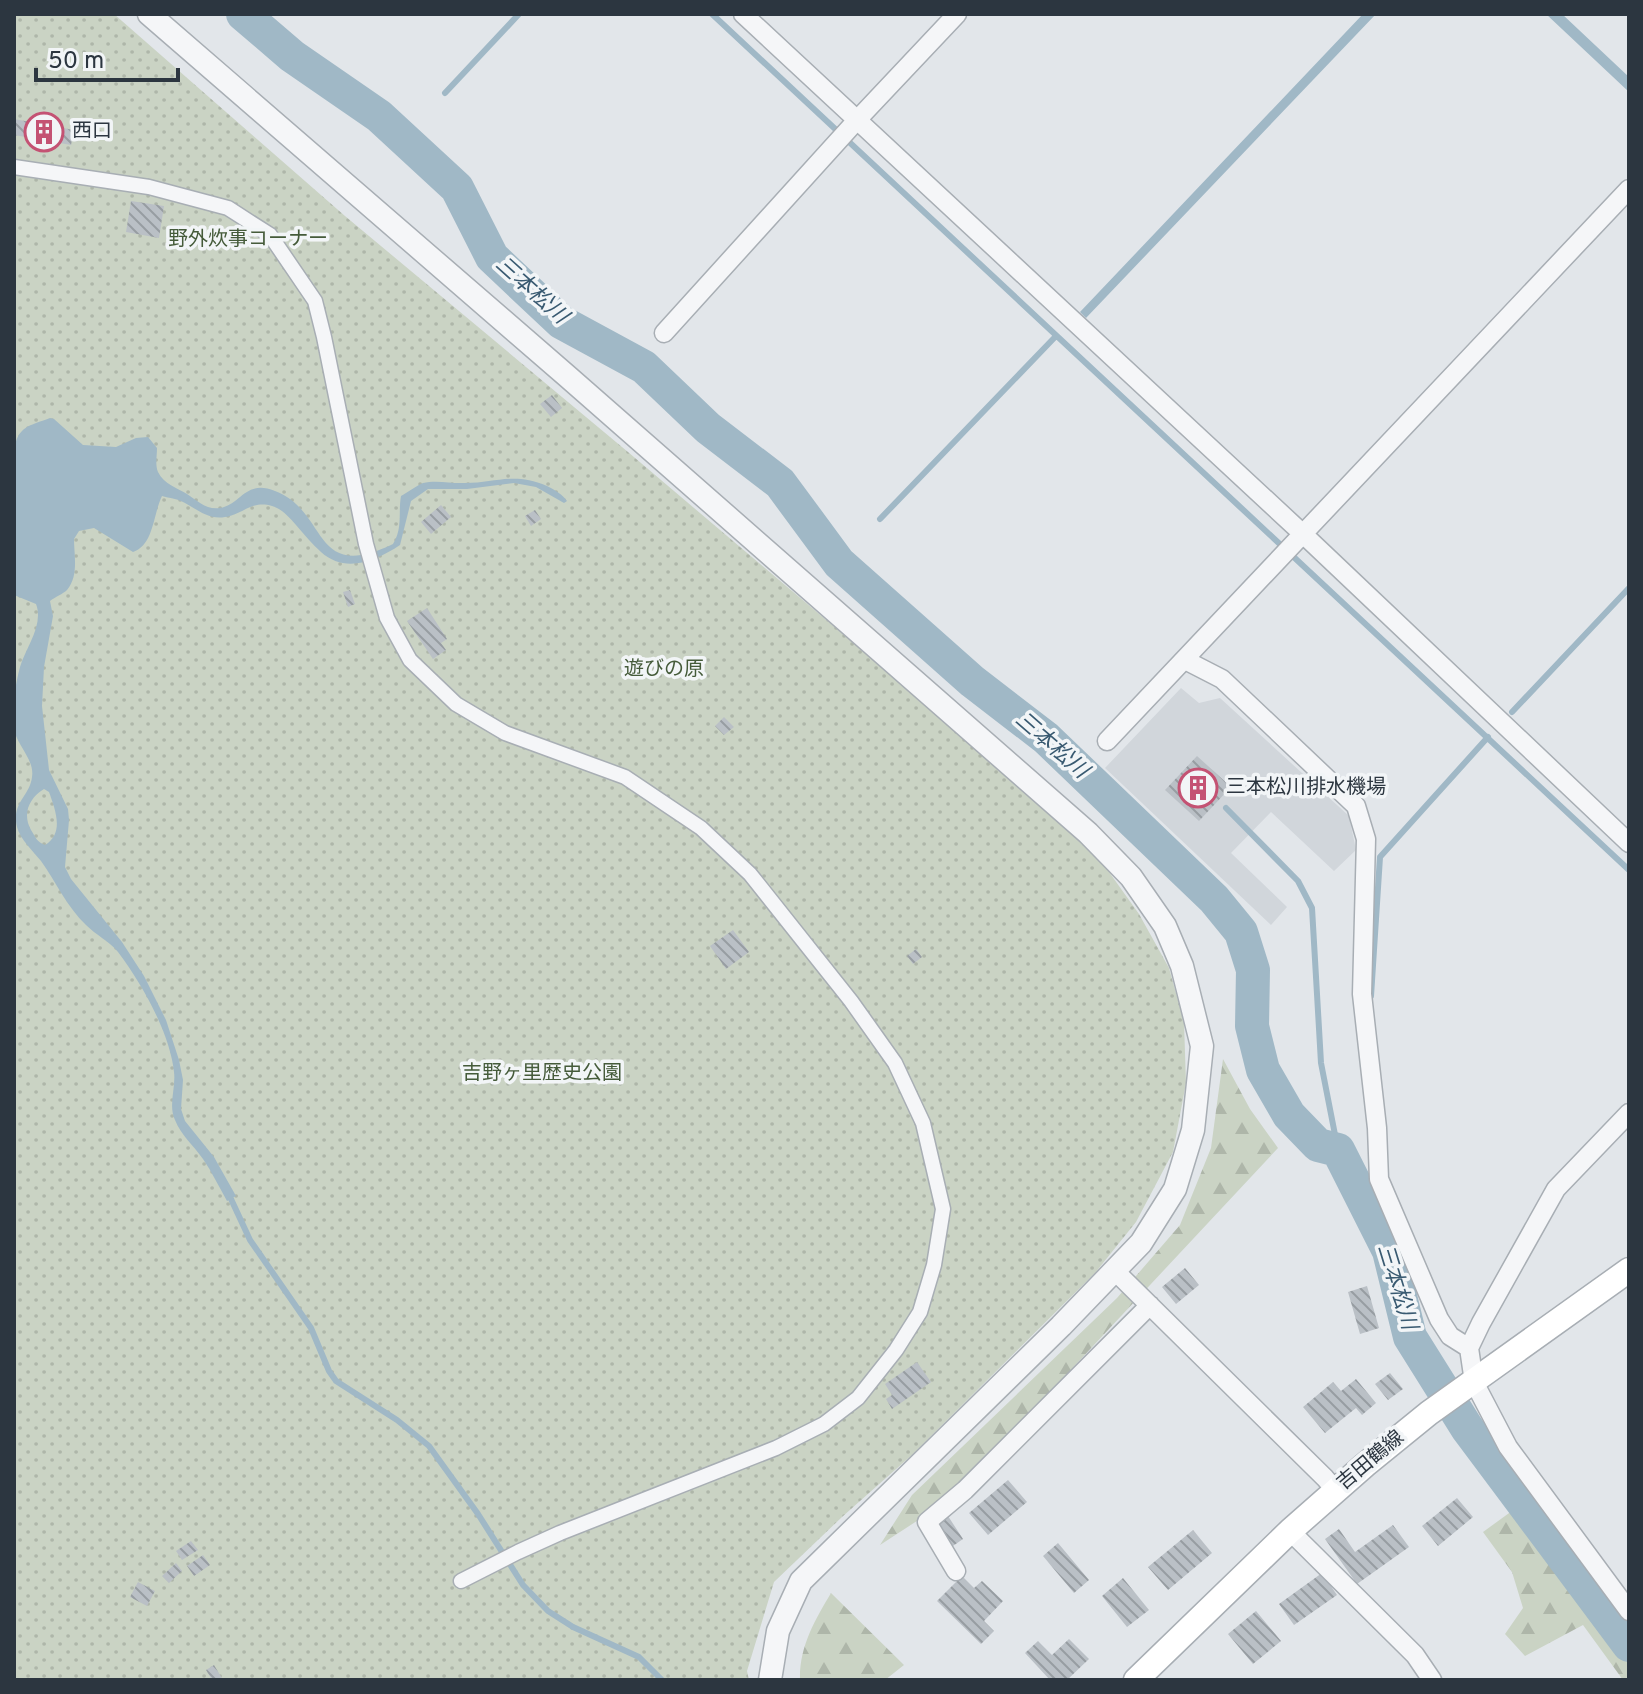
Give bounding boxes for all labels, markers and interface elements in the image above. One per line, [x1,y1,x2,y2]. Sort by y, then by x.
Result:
scale bar [36,32,178,82]
text: 50 m [48,47,104,77]
building icon: 西口 [23,111,65,153]
place label: 西口 [72,119,112,145]
park label: 野外炊事コーナー [168,227,328,253]
water label: 三本松川 [489,252,574,332]
park label: 遊びの原 [624,657,704,683]
water label: 三本松川 [1009,707,1095,786]
building icon: 三本松川排水機場 [1177,767,1219,809]
place label: 三本松川排水機場 [1226,775,1386,801]
park label: 吉野ヶ里歴史公園 [462,1061,622,1087]
water label: 三本松川 [1370,1241,1422,1335]
street label: 吉田鶴線 [1332,1425,1410,1497]

